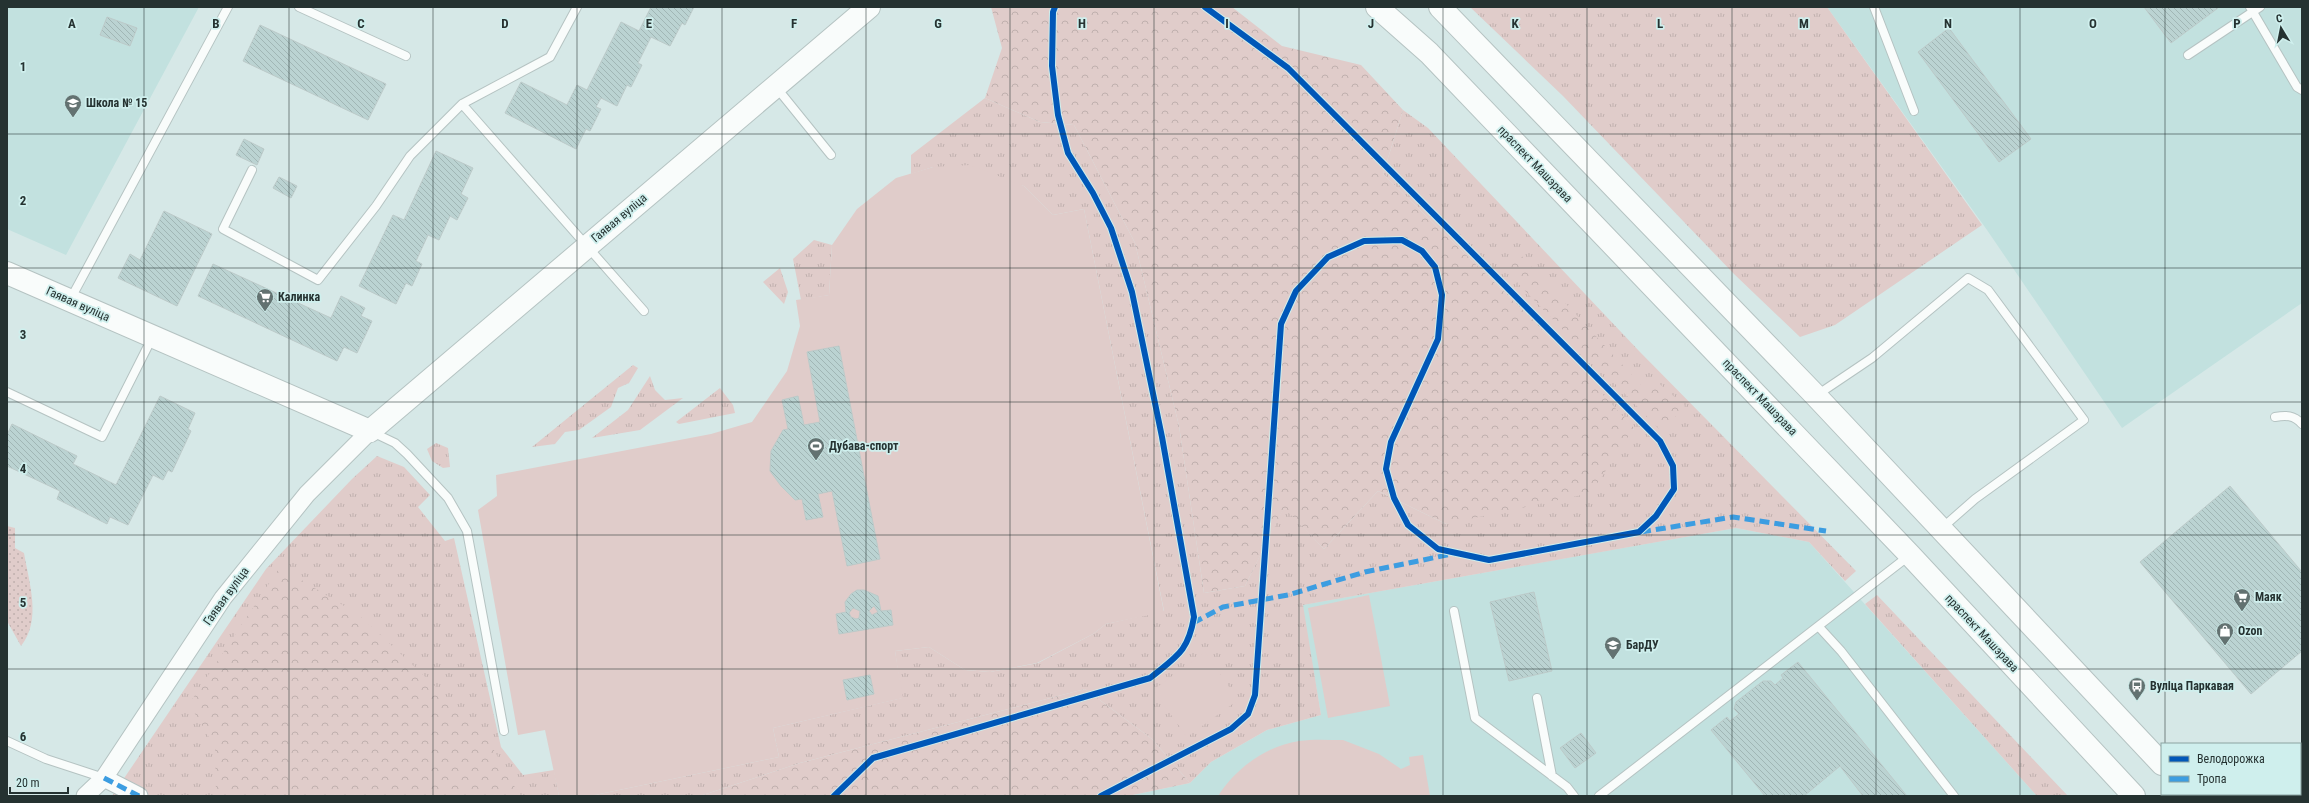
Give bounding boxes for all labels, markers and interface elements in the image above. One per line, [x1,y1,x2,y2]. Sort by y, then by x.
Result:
north arrow [2261,8,2301,48]
text: С [2275,12,2284,26]
text: A [68,16,76,31]
text: B [212,16,220,31]
text: C [357,16,365,31]
text: D [501,16,509,31]
text: E [646,16,653,31]
text: F [791,16,797,31]
text: G [934,16,942,31]
text: H [1078,16,1086,31]
text: I [1225,16,1229,31]
text: J [1368,16,1374,31]
text: K [1511,16,1519,31]
text: L [1657,16,1663,31]
text: M [1799,16,1809,31]
text: N [1944,16,1952,31]
text: O [2089,16,2097,31]
text: P [2233,16,2241,31]
text: 1 [20,59,26,74]
school or university icon: Школа № 15 [63,93,83,118]
place label: Школа № 15 [86,96,147,110]
street label: праспект Машэрава [1495,123,1575,205]
street label: Гаявая вуліца [588,191,650,245]
text: 2 [20,193,27,208]
street label: Гаявая вуліца [44,284,112,324]
supermarket icon: Калинка [255,287,275,312]
place label: Калинка [278,290,320,304]
text: 3 [20,327,26,342]
street label: праспект Машэрава [1720,356,1800,438]
sports icon: Дубава-спорт [806,436,826,461]
place label: Дубава-спорт [829,439,899,453]
text: 4 [20,461,27,476]
street label: Гаявая вуліца [200,564,252,628]
supermarket icon: Маяк [2232,587,2252,612]
place label: Маяк [2255,590,2282,604]
street label: праспект Машэрава [1942,591,2022,675]
text: 5 [20,595,27,610]
shop icon: Ozon [2215,621,2235,646]
place label: Ozon [2238,624,2263,638]
school or university icon: БарДУ [1603,635,1623,660]
place label: БарДУ [1626,638,1659,652]
bus stop icon: Вуліца Паркавая [2127,676,2147,701]
place label: Вуліца Паркавая [2150,679,2234,693]
text: 6 [20,729,27,744]
legend [2161,743,2301,795]
text: Велодорожка [2197,752,2265,766]
scale bar [10,769,68,795]
text: Тропа [2197,772,2227,786]
text: 20 m [16,776,40,790]

